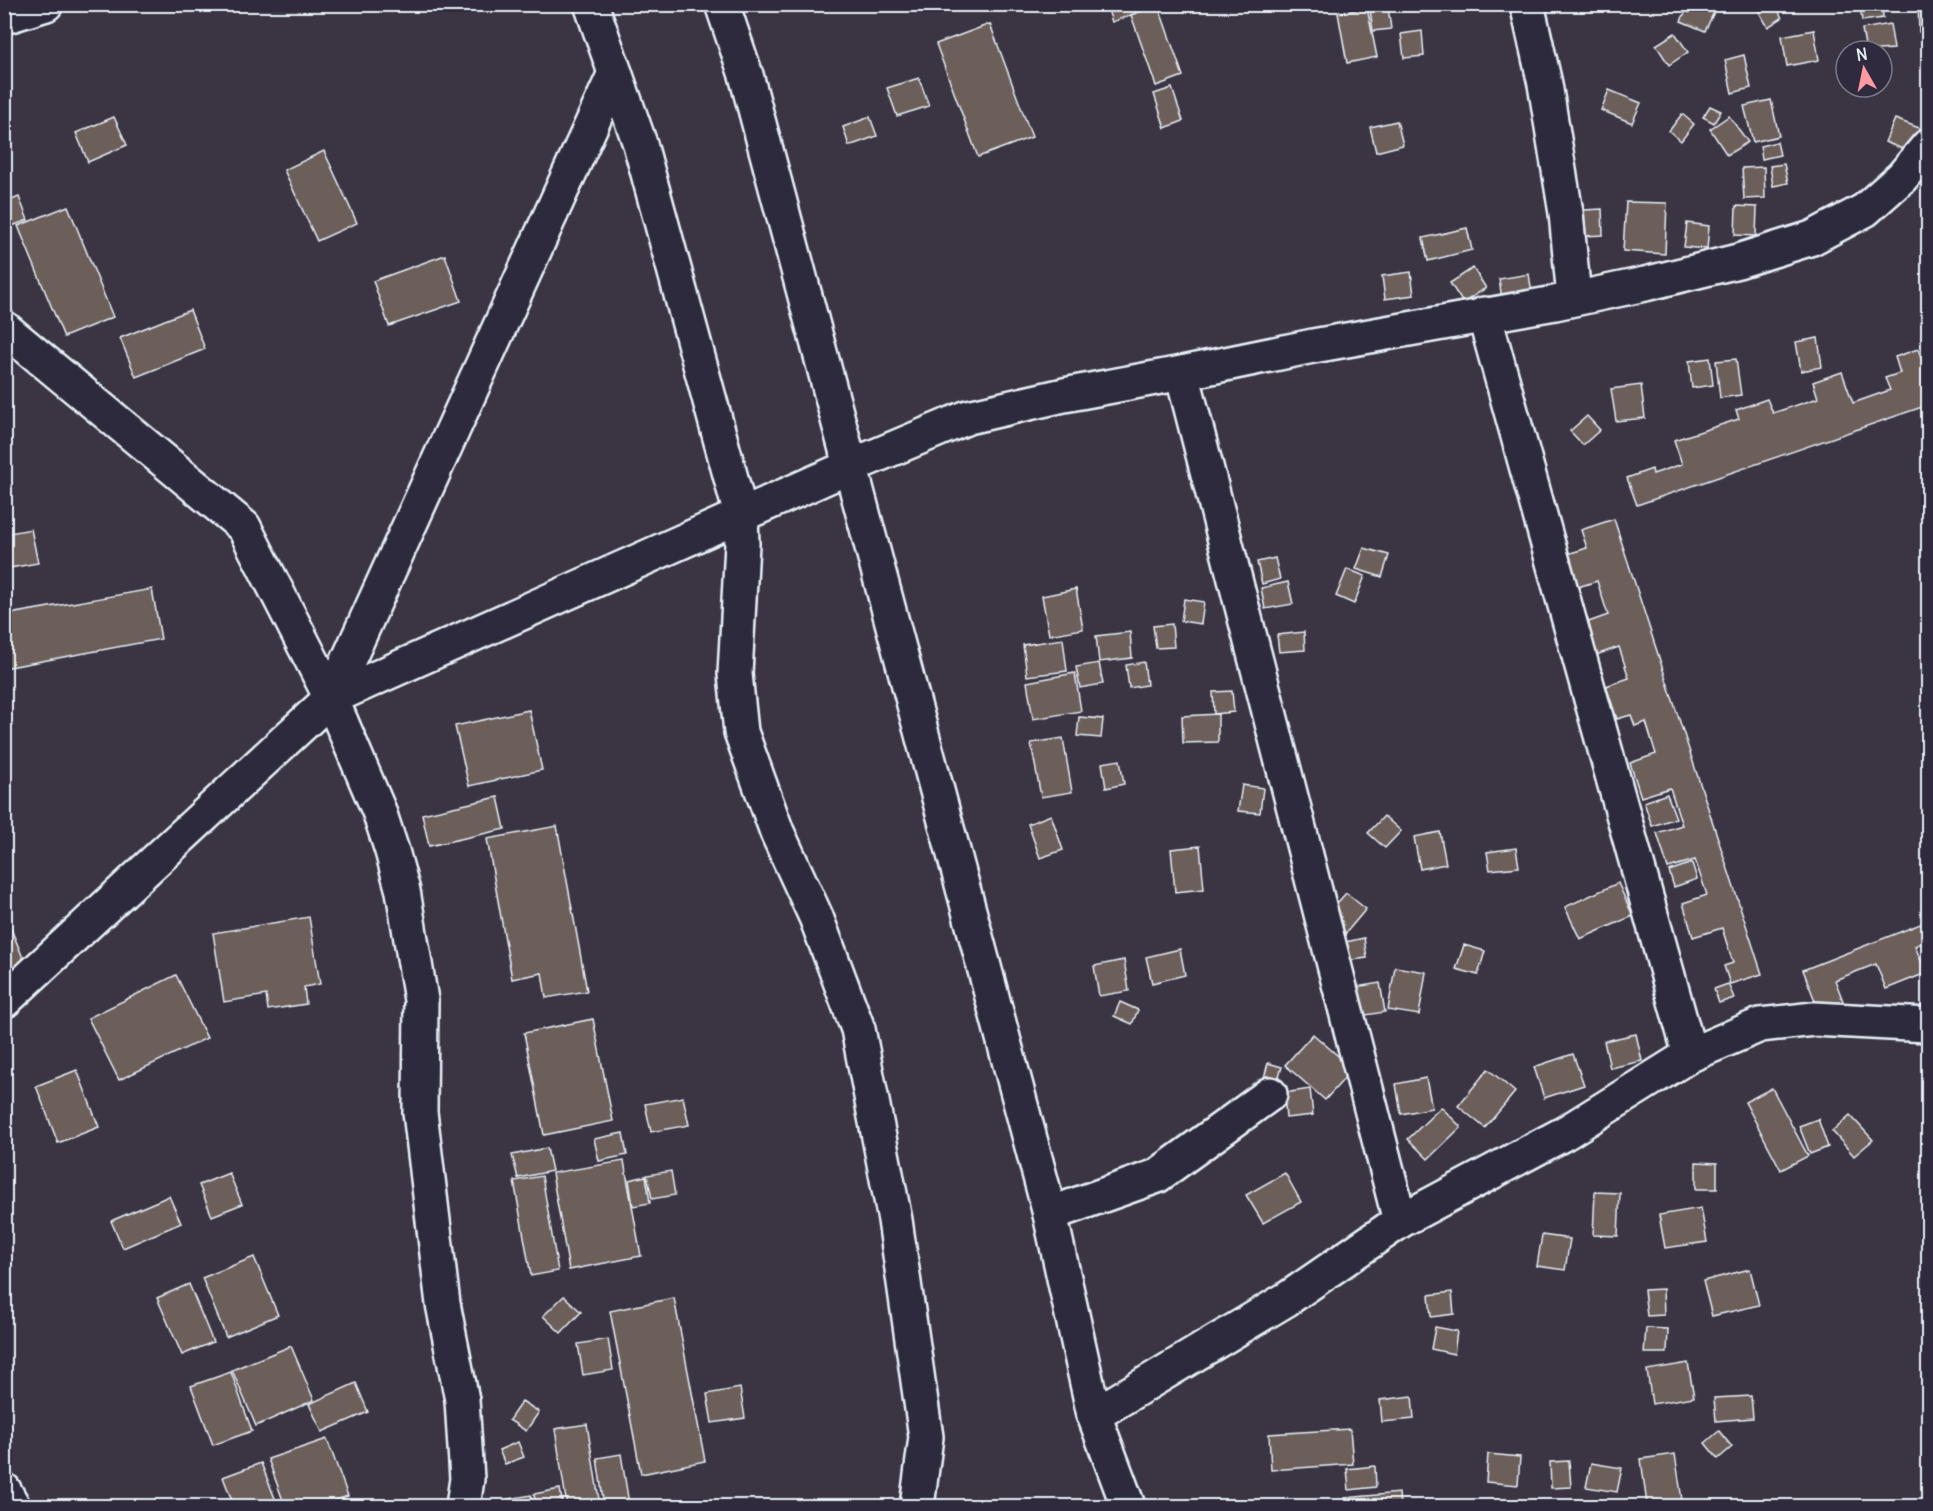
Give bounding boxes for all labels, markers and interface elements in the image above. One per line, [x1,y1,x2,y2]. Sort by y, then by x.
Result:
north arrow [1834,39,1894,99]
text: N [1855,43,1869,65]

